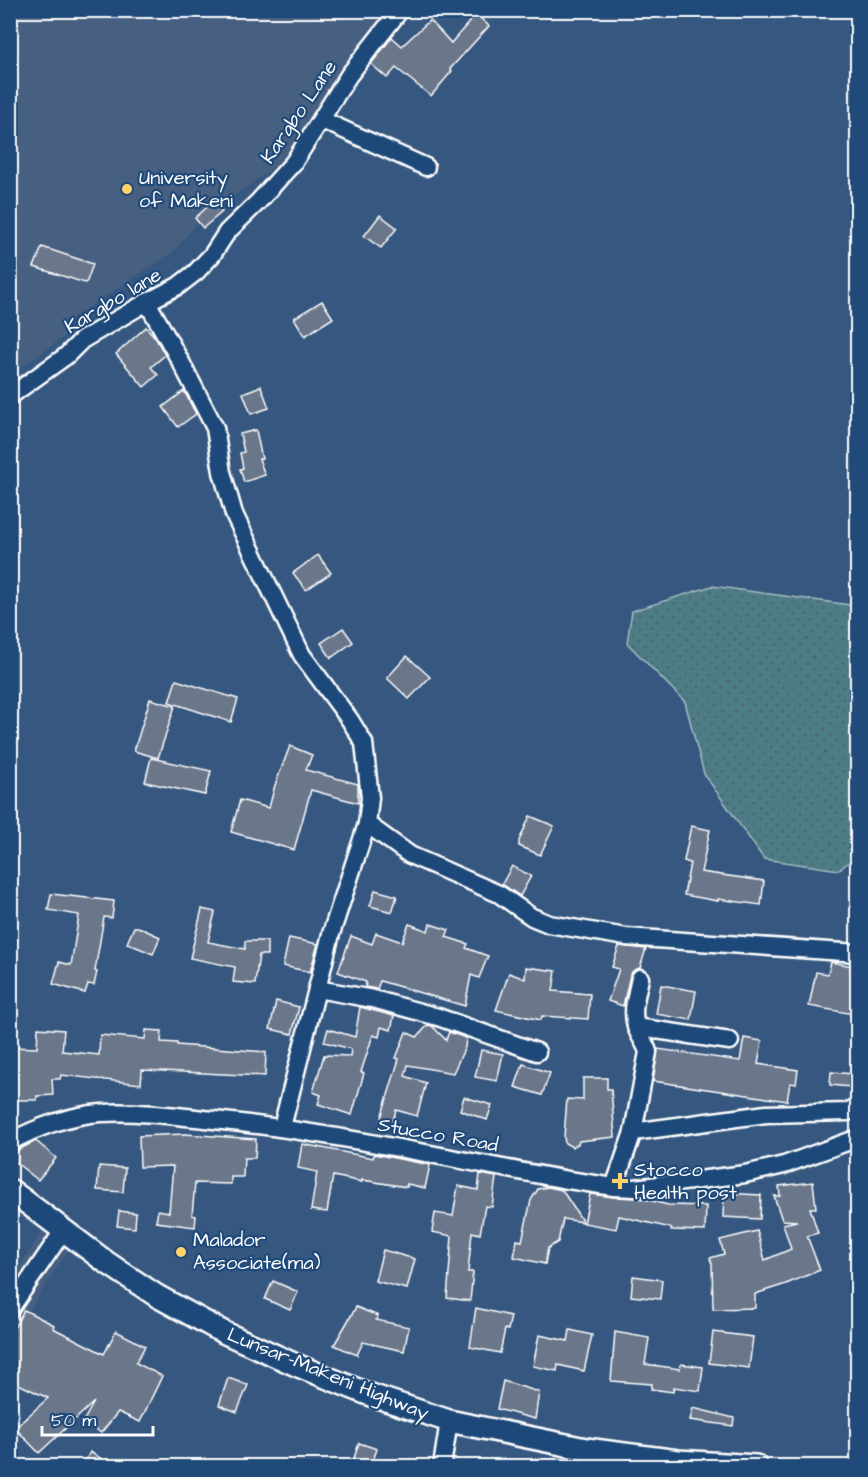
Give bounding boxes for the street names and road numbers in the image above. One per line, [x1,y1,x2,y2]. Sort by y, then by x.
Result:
street label: Kargbo Lane [254,55,345,170]
street label: Kargbo lane [59,261,167,342]
street label: Stucco Road [376,1111,500,1159]
street label: Lunsar-Makeni Highway [223,1321,433,1428]

